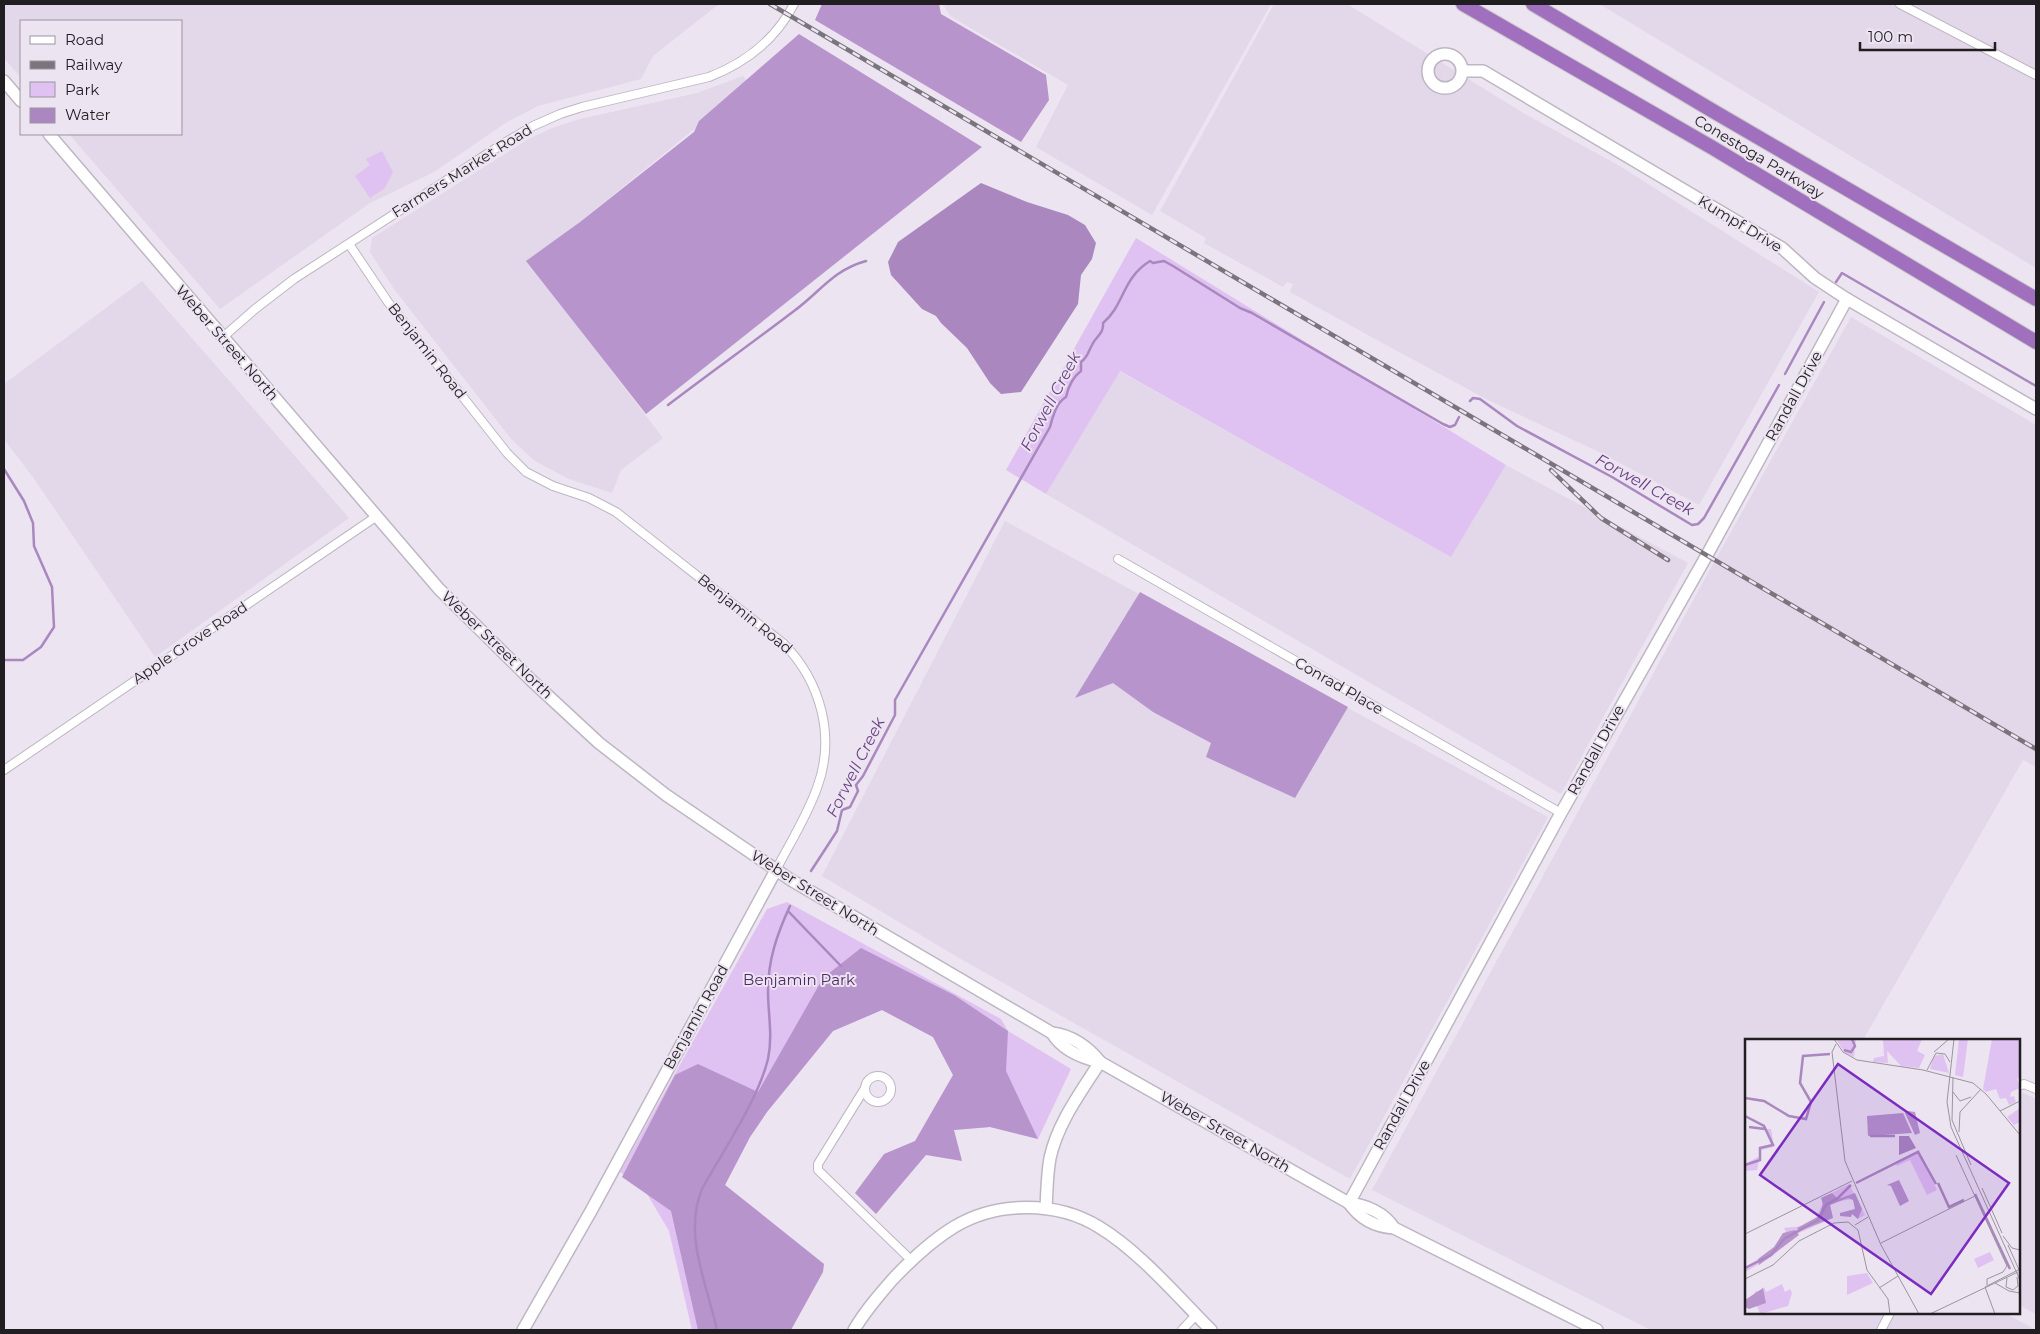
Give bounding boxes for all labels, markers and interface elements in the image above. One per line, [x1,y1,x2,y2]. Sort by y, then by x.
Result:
legend [20,20,182,135]
scale bar [1860,20,1995,52]
text: 100 m [1868,27,1913,46]
text: Road [65,30,104,49]
text: Railway [65,55,123,74]
text: Park [65,80,99,99]
text: Water [65,105,111,124]
street label: Conestoga Parkway [1691,110,1828,203]
street label: Farmers Market Road [388,120,536,222]
street label: Kumpf Drive [1695,191,1786,256]
street label: Weber Street North [172,281,283,405]
street label: Benjamin Road [384,299,471,403]
water label: Forwell Creek [1016,347,1085,454]
street label: Randall Drive [1761,347,1826,444]
water label: Forwell Creek [1592,450,1698,520]
street label: Benjamin Road [694,570,797,658]
street label: Weber Street North [438,587,557,703]
street label: Apple Grove Road [129,597,251,688]
street label: Conrad Place [1292,653,1387,719]
street label: Randall Drive [1563,701,1628,798]
water label: Forwell Creek [822,713,889,820]
street label: Weber Street North [748,845,883,940]
street label: Benjamin Road [659,961,732,1072]
park label: Benjamin Park [743,970,855,989]
inset map [1745,1039,2020,1314]
street label: Randall Drive [1369,1056,1434,1153]
street label: Weber Street North [1157,1086,1294,1177]

